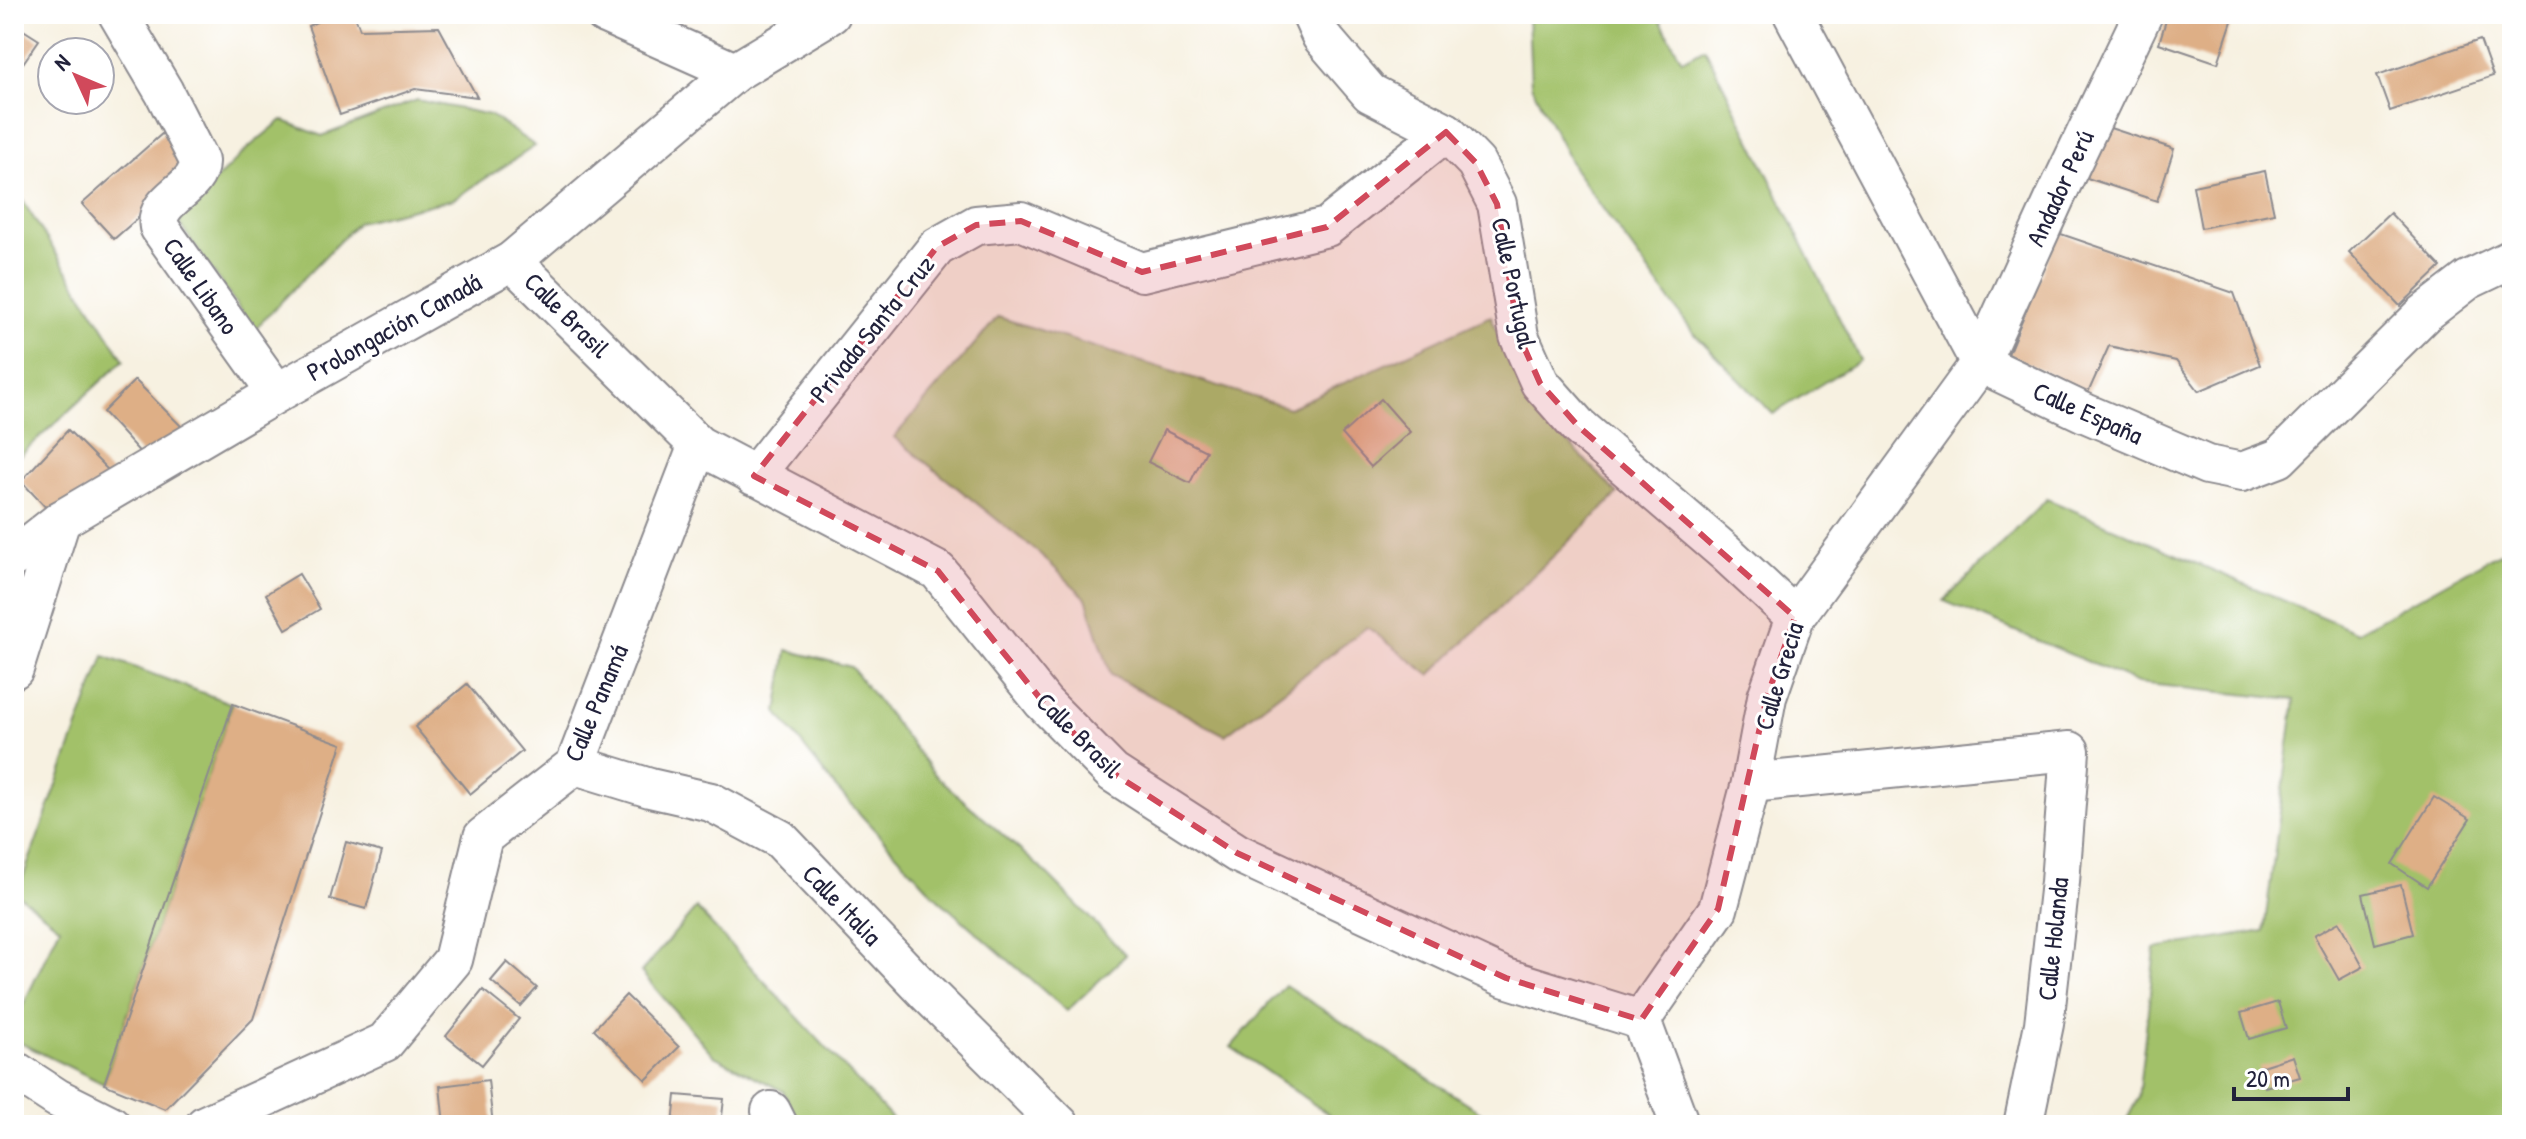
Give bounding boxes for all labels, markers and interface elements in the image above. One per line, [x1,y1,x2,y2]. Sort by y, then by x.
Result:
north arrow [36,36,116,116]
text: N [47,47,77,77]
street label: Andador Perú [2017,124,2102,252]
street label: Calle Portugal [1484,214,1545,352]
street label: Calle Libano [155,230,247,341]
street label: Privada Santa Cruz [801,248,942,410]
street label: Prolongación Canadá [300,264,487,389]
street label: Calle Brasil [517,264,618,365]
street label: Calle España [2028,373,2149,452]
street label: Calle Grecia [1746,618,1811,734]
street label: Calle Panamá [555,639,636,767]
street label: Calle Brasil [1029,684,1130,785]
street label: Calle Italia [795,856,890,953]
street label: Calle Holanda [2029,876,2076,1002]
scale bar [2234,1051,2348,1101]
text: 20 m [2246,1062,2290,1094]

